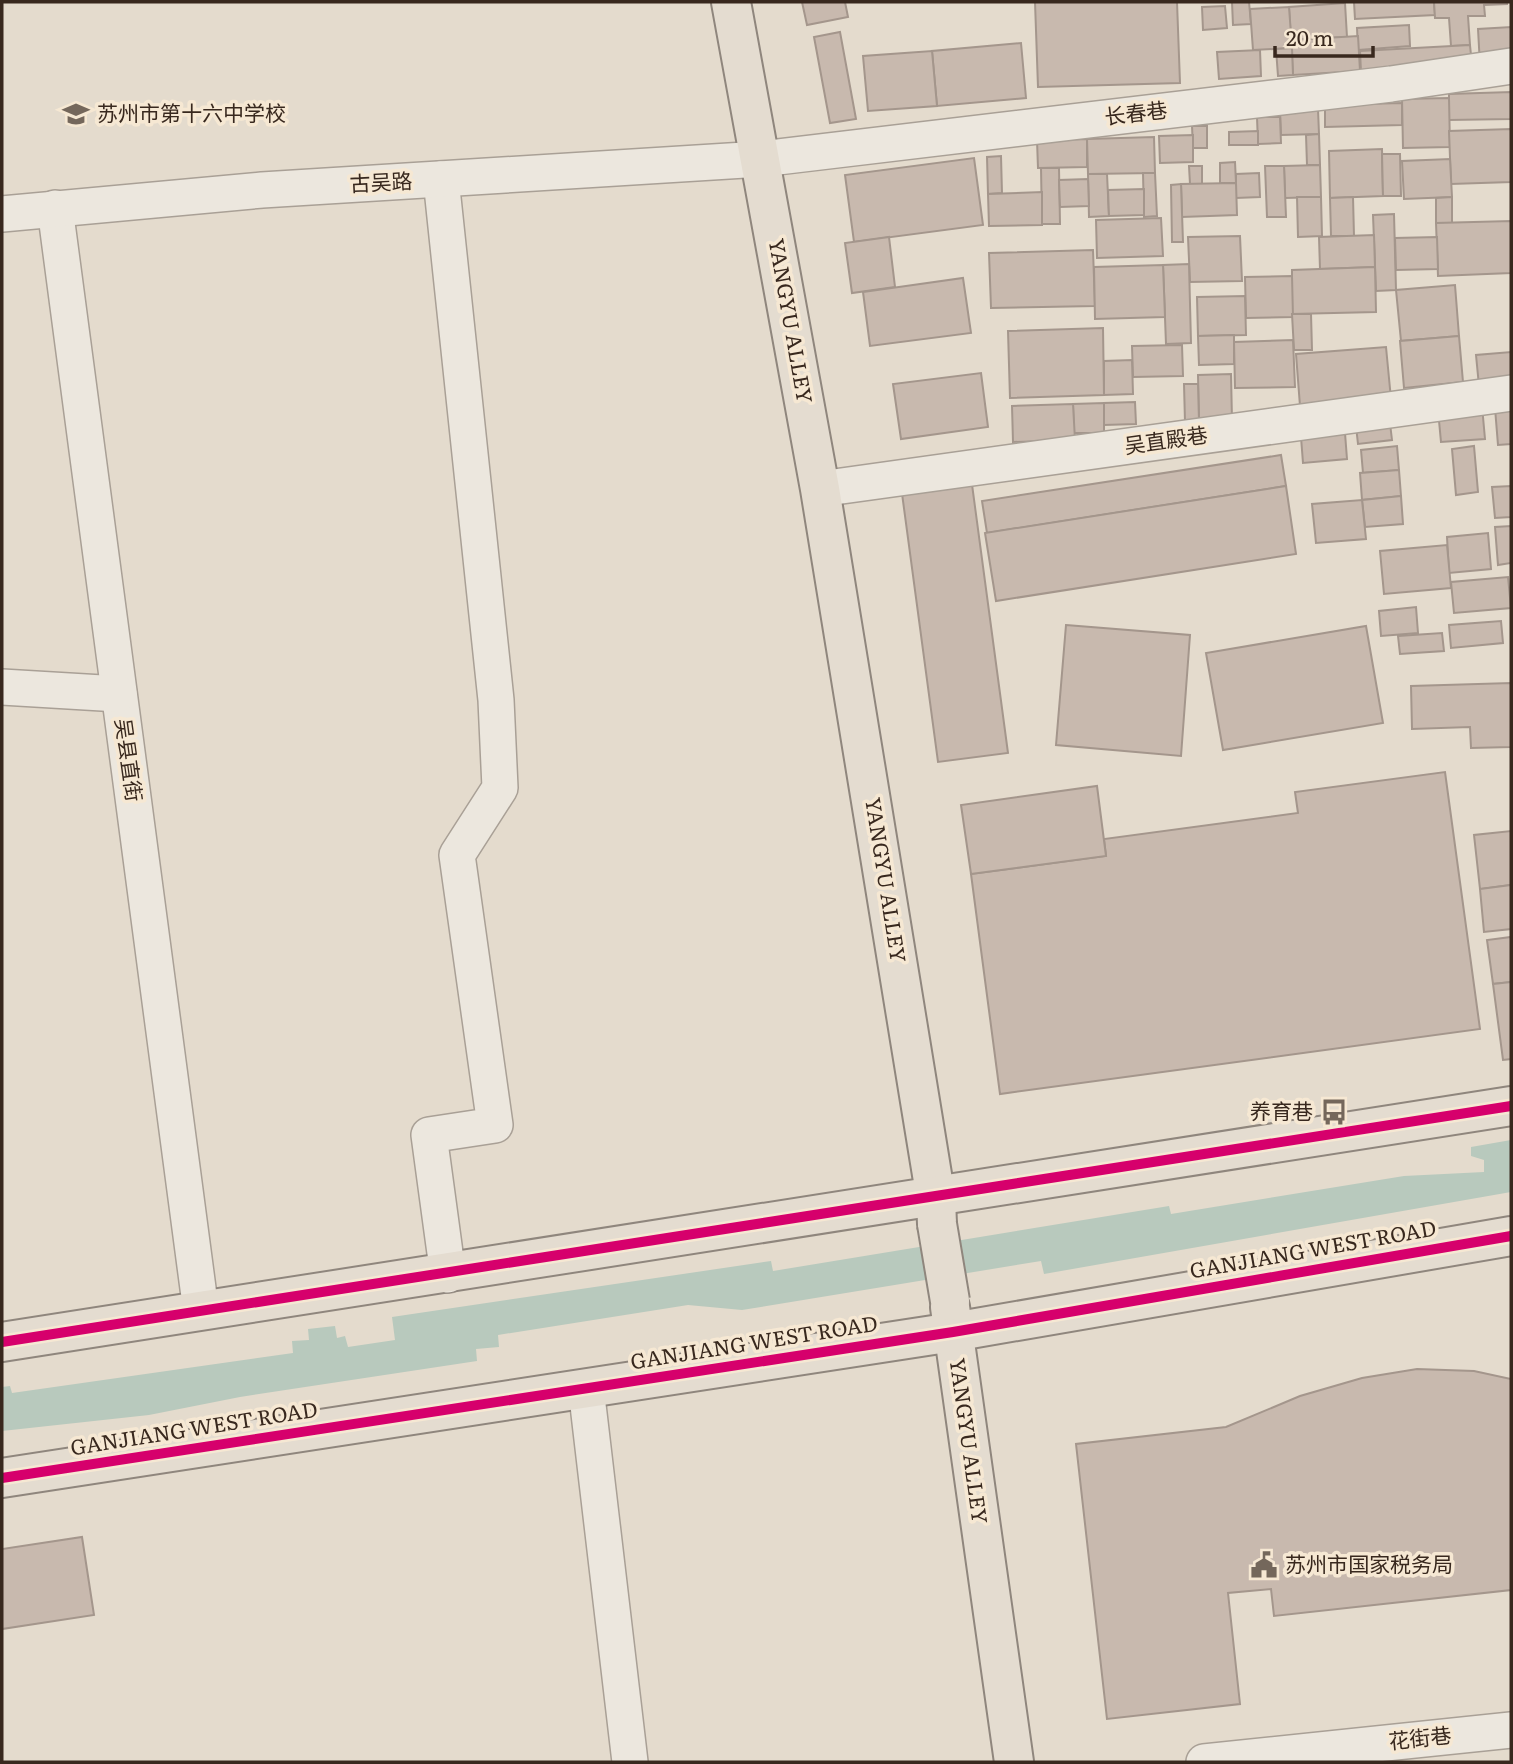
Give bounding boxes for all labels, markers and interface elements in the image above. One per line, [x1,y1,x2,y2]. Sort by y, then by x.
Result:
scale bar [1275,14,1373,58]
text: 20 m [1286,21,1333,52]
street label: 长春巷 [1103,92,1169,131]
place label: 苏州市第十六中学校 [97,96,286,127]
school or university icon: 苏州市第十六中学校 [61,99,91,129]
street label: 古吴路 [349,163,413,198]
street label: YANGYU ALLEY [763,236,822,405]
street label: 吴直殿巷 [1122,417,1209,460]
street label: 吴县直街 [109,716,152,803]
street label: YANGYU ALLEY [859,795,916,964]
place label: 养育巷 [1250,1094,1313,1125]
bus stop icon: 养育巷 [1319,1097,1349,1127]
street label: GANJIANG WEST ROAD [1187,1211,1438,1285]
street label: GANJIANG WEST ROAD [628,1306,879,1375]
street label: YANGYU ALLEY [944,1356,997,1525]
street label: GANJIANG WEST ROAD [68,1392,319,1461]
place label: 苏州市国家税务局 [1285,1547,1453,1578]
public building icon: 苏州市国家税务局 [1249,1550,1279,1580]
street label: 花街巷 [1387,1718,1453,1755]

